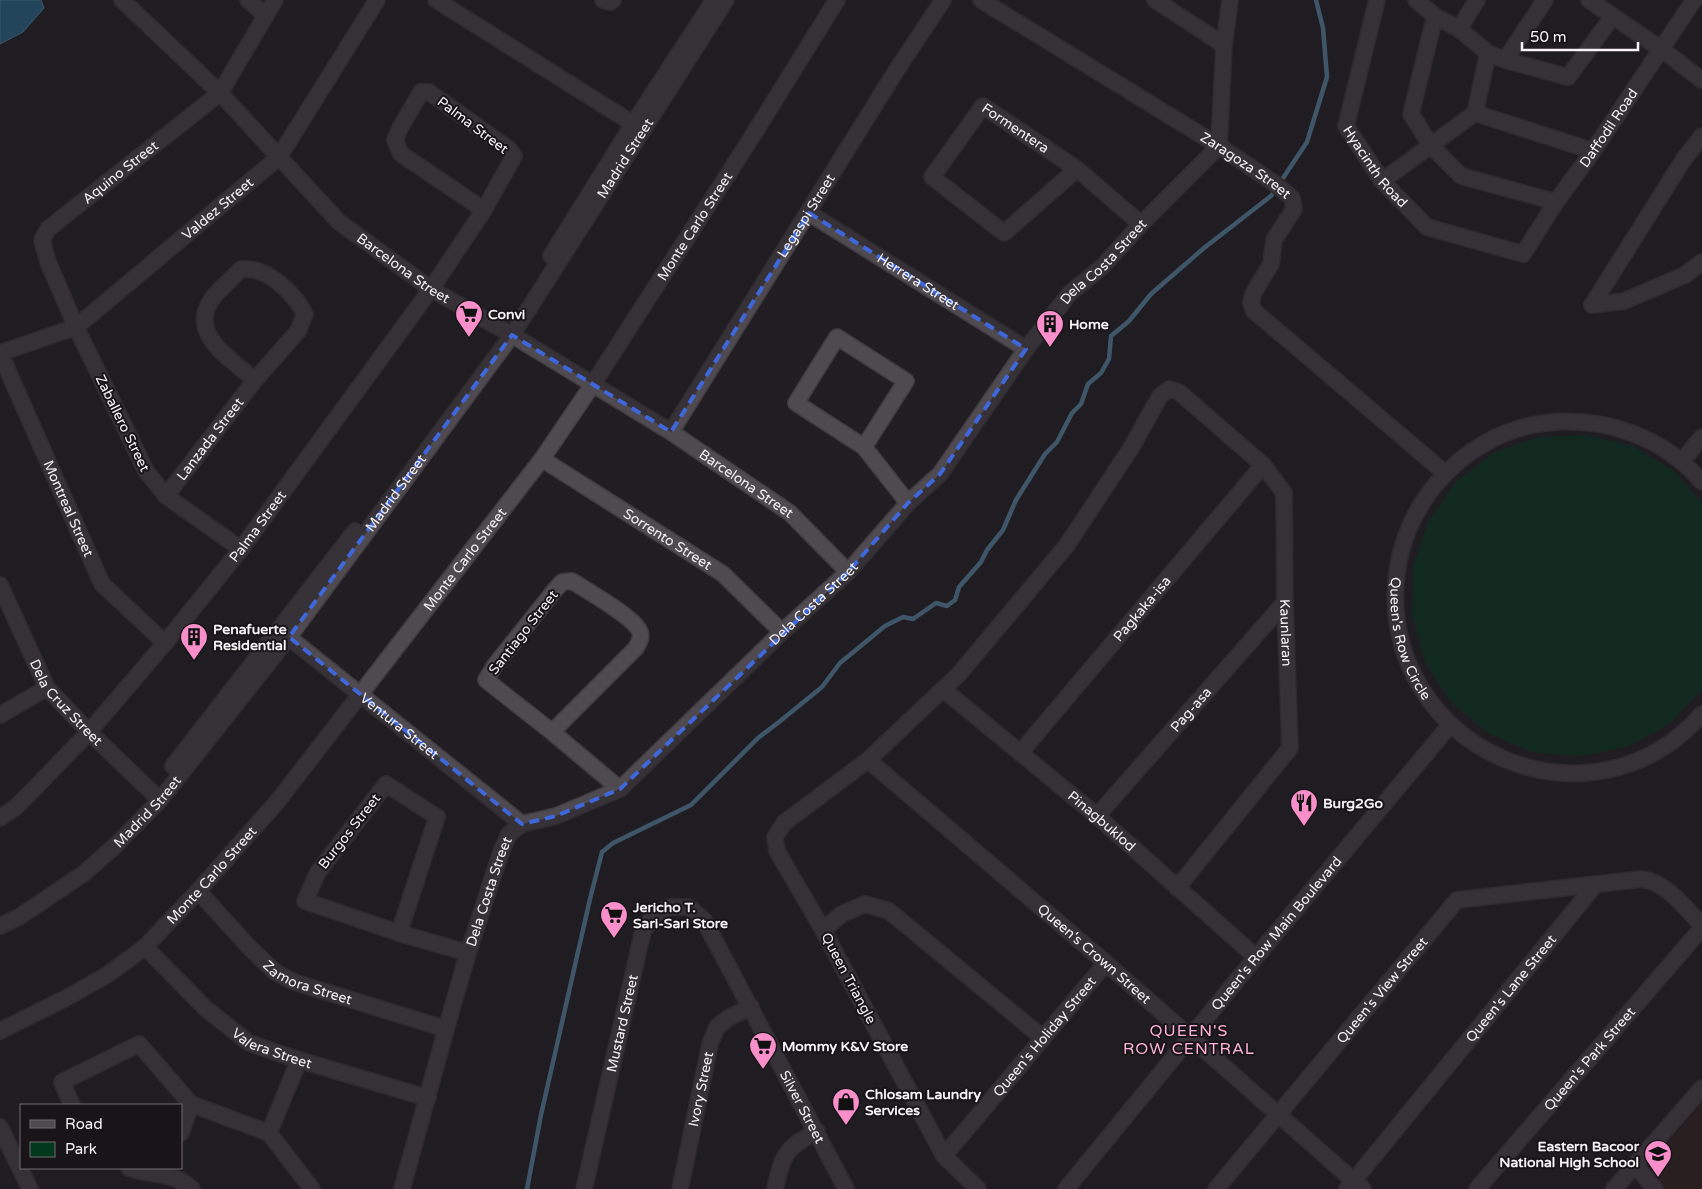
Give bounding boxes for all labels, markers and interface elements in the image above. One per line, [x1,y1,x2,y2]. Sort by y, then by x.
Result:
scale bar [1522,20,1638,52]
text: 50 m [1530,28,1567,46]
street label: Daffodil Road [1576,85,1641,171]
street label: Palma Street [434,93,512,158]
street label: Formentera [978,100,1052,157]
street label: Madrid Street [593,115,658,202]
street label: Hyacinth Road [1339,123,1411,211]
street label: Zaragoza Street [1197,129,1295,203]
street label: Aquino Street [79,137,162,208]
street label: Monte Carlo Street [654,168,737,284]
street label: Legaspi Street [774,170,839,261]
street label: Valdez Street [179,174,258,244]
street label: Dela Costa Street [1057,215,1151,308]
street label: Barcelona Street [353,230,453,307]
street label: Herrera Street [874,250,963,314]
supermarket icon: Convi [454,299,484,338]
place label: Convi [488,306,525,323]
building icon: Home [1035,309,1065,348]
place label: Home [1069,316,1109,333]
street label: Zaballero Street [92,372,154,475]
street label: Lanzada Street [173,394,248,484]
street label: Barcelona Street [696,446,797,522]
street label: Madrid Street [362,451,430,535]
street label: Montreal Street [39,458,97,560]
street label: Palma Street [226,487,290,566]
street label: Monte Carlo Street [420,504,511,614]
street label: Sorrento Street [620,505,715,574]
street label: Dela Costa Street [766,558,862,649]
street label: Pagkaka-isa [1110,573,1175,645]
street label: Queen's Row Circle [1386,576,1434,703]
street label: Santiago Street [485,586,562,678]
street label: Kaunlaran [1276,599,1295,667]
place label: Penafuerte Residential [213,621,287,654]
building icon: Penafuerte Residential [179,622,209,661]
street label: Dela Cruz Street [26,657,106,750]
street label: Pag-asa [1167,684,1215,736]
street label: Ventura Street [357,690,443,763]
street label: Madrid Street [110,772,185,851]
street label: Pinagbuklod [1064,787,1139,855]
restaurant icon: Burg2Go [1289,788,1319,827]
street label: Burgos Street [315,790,385,872]
place label: Burg2Go [1323,795,1384,812]
street label: Monte Carlo Street [163,823,261,928]
street label: Dela Costa Street [463,833,516,949]
street label: Queen's Row Main Boulevard [1208,853,1345,1014]
place label: Jericho T. Sari-Sari Store [632,899,728,932]
supermarket icon: Jericho T. Sari-Sari Store [599,900,629,939]
street label: Queen's Crown Street [1034,900,1155,1008]
street label: Queen Triangle [817,930,880,1027]
street label: Queen's Lane Street [1462,931,1560,1046]
street label: Queen's View Street [1333,933,1432,1047]
street label: Zamora Street [259,957,355,1009]
street label: Mustard Street [603,972,642,1074]
street label: Queen's Holiday Street [989,973,1100,1100]
street label: Queen's Park Street [1540,1003,1639,1114]
district label: QUEEN'S ROW CENTRAL [1123,1021,1255,1059]
street label: Valera Street [228,1025,314,1072]
supermarket icon: Mommy K&V Store [748,1031,778,1070]
place label: Mommy K&V Store [782,1038,908,1055]
street label: Ivory Street [685,1049,717,1128]
street label: Silver Street [776,1068,829,1147]
place label: Chlosam Laundry Services [865,1086,981,1119]
shop icon: Chlosam Laundry Services [831,1087,861,1126]
legend [20,1104,182,1169]
text: Road [65,1115,103,1133]
place label: Eastern Bacoor National High School [1499,1138,1640,1171]
school or university icon: Eastern Bacoor National High School [1643,1139,1673,1178]
text: Park [65,1140,97,1158]

